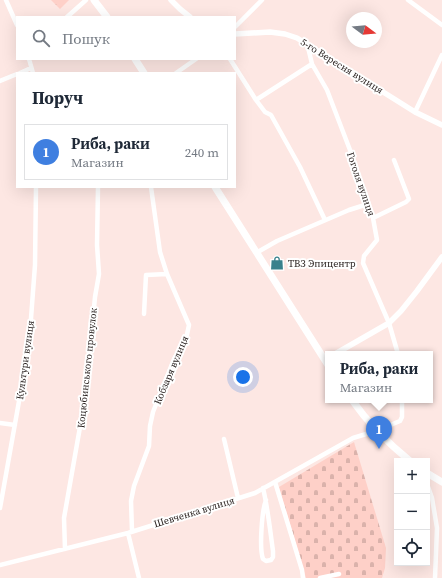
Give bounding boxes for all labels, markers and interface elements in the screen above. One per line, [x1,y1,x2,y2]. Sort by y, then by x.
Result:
north arrow [346,12,382,48]
search box [16,16,236,60]
icon: search [30,27,52,49]
text: Пошук [62,28,110,49]
street label: 5-го Вересня вулиця [298,35,386,97]
text: Поруч [32,86,83,110]
text: Риба, раки [71,133,150,154]
text: 1 [42,144,50,161]
text: 240 m [185,144,219,161]
street label: Гоголя вулиця [344,150,378,218]
text: Магазин [71,154,124,171]
shop icon: ТВЗ Эпицентр [269,255,285,271]
place label: ТВЗ Эпицентр [288,257,356,270]
street label: Коцюбинського провулок [74,307,100,429]
street label: Культури вулиця [13,320,37,400]
street label: Кобзаря вулиця [151,334,191,406]
popup [325,351,433,403]
text: Риба, раки [340,358,418,379]
your location [233,367,253,387]
text: Магазин [340,379,392,396]
pin: 1 [366,416,392,449]
map controls [394,458,430,566]
button: + [394,458,430,494]
street label: Шевченка вулиця [152,494,236,530]
button: − [394,494,430,530]
button: locate [394,530,430,566]

